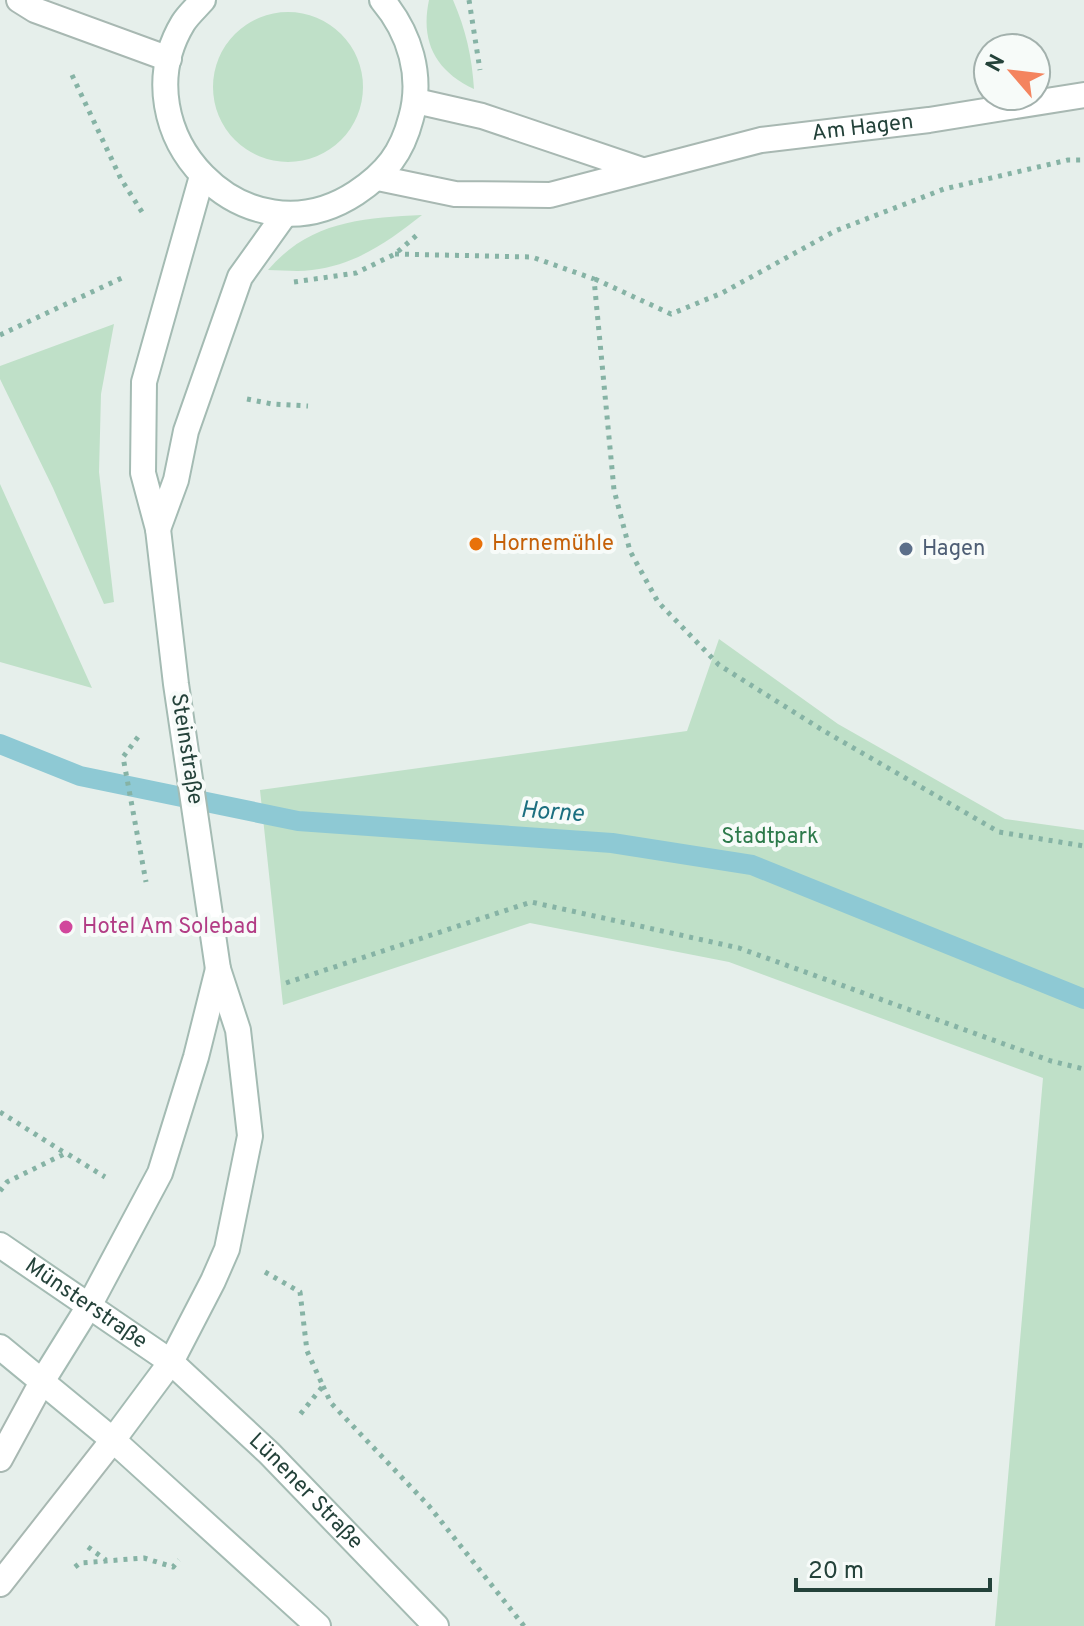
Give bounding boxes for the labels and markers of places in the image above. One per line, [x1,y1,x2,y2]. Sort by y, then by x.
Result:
place label: Hornemühle [492,531,614,558]
marker: Hornemühle [467,535,485,553]
place label: Hagen [922,536,985,563]
marker: Hagen [897,540,915,558]
place label: Hotel Am Solebad [82,914,258,941]
marker: Hotel Am Solebad [57,918,75,936]

